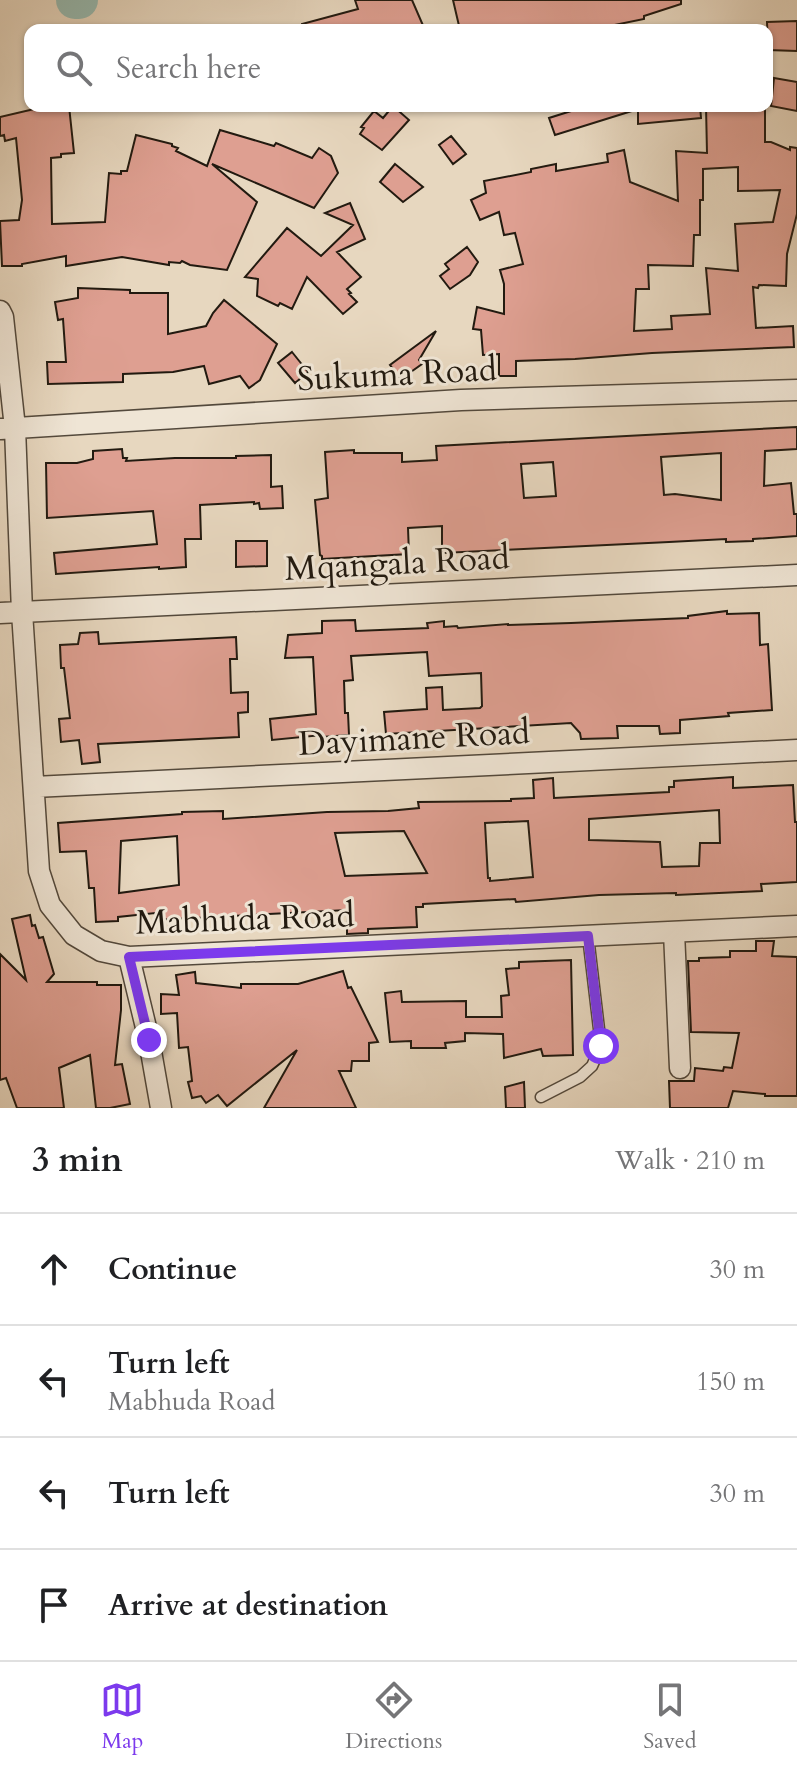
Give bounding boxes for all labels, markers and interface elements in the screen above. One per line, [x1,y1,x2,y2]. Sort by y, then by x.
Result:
search box [24,24,773,112]
icon: search [52,46,96,90]
text: Search here [116,48,261,89]
street label: Sukuma Road [296,346,498,402]
street label: Mqangala Road [283,534,511,592]
street label: Dayimane Road [297,709,531,767]
street label: Mabhuda Road [135,892,355,946]
route end [131,1022,167,1058]
route start [583,1028,619,1064]
text: 3 min [32,1137,123,1183]
text: Walk · 210 m [615,1143,765,1178]
icon: ahead [32,1247,76,1291]
text: Continue [108,1249,237,1290]
text: 30 m [709,1252,765,1287]
text: Turn left [108,1343,230,1384]
icon: left [32,1359,76,1403]
text: 150 m [696,1364,765,1399]
text: Mabhuda Road [108,1384,275,1419]
icon: left [32,1471,76,1515]
text: Turn left [108,1473,230,1514]
text: 30 m [709,1476,765,1511]
icon: arrive [32,1583,76,1627]
text: Arrive at destination [108,1585,388,1626]
tab: Map [100,1678,144,1756]
tab: Directions [345,1678,442,1756]
tab: Saved [643,1678,697,1756]

